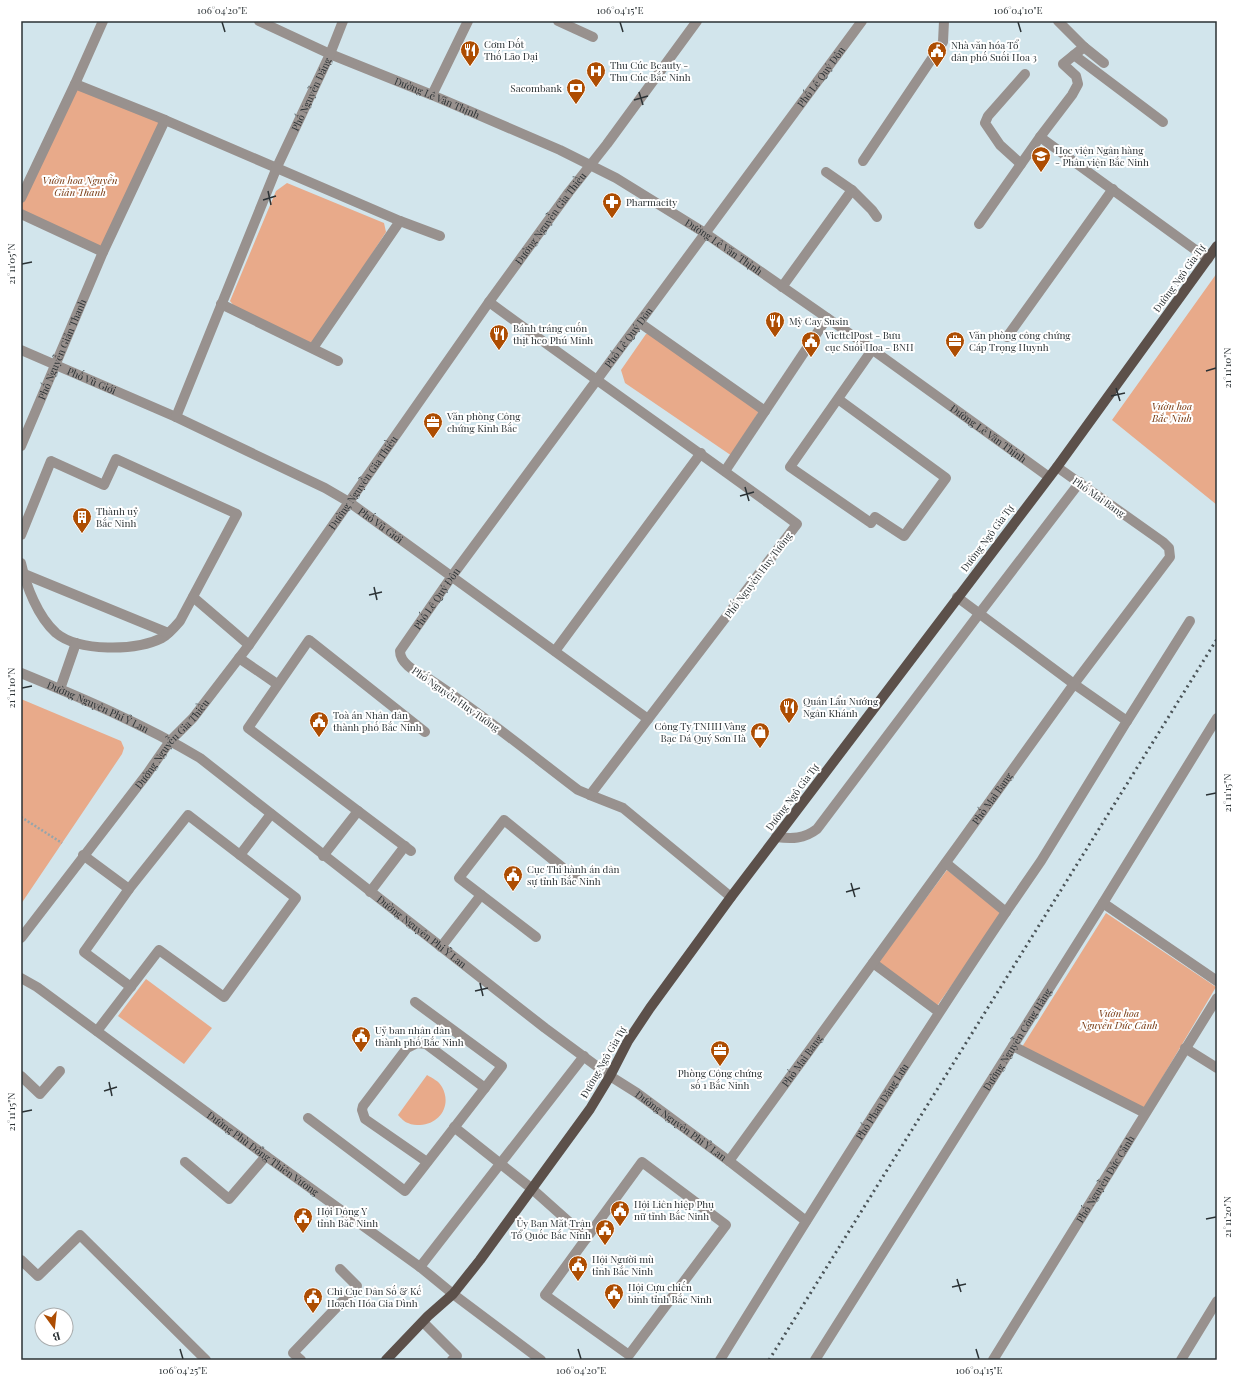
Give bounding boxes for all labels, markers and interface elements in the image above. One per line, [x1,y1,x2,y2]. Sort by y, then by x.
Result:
text: 106°04'20"E [197,3,247,17]
text: 106°04'15"E [596,3,644,17]
text: 106°04'10"E [994,3,1042,17]
place label: Cơm Đốt Thố Lão Đại [484,37,538,63]
place label: Nhà văn hóa Tổ dân phố Suối Hoa 3 [951,38,1037,64]
restaurant icon: Cơm Đốt Thố Lão Đại [459,39,481,67]
public building icon: Nhà văn hóa Tổ dân phố Suối Hoa 3 [926,40,948,68]
street label: Phố Lê Quý Đôn [794,43,848,110]
street label: Phố Nguyễn Đăng [288,55,335,133]
place label: Thu Cúc Beauty - Thu Cúc Bắc Ninh [610,58,691,84]
hospital icon: Thu Cúc Beauty - Thu Cúc Bắc Ninh [585,60,607,88]
street label: Đường Lê Văn Thịnh [392,74,482,122]
bank icon: Sacombank [565,77,587,105]
place label: Sacombank [510,81,562,95]
place label: Học viện Ngân hàng - Phân viện Bắc Ninh [1055,143,1149,169]
school or university icon: Học viện Ngân hàng - Phân viện Bắc Ninh [1030,145,1052,173]
street label: Đường Nguyễn Gia Thiều [512,169,589,267]
park label: Vườn hoa Nguyễn Giản Thanh [43,173,118,199]
pharmacy icon: Pharmacity [601,191,623,219]
place label: Pharmacity [626,195,677,209]
street label: Đường Lê Văn Thịnh [682,215,766,278]
street label: Đường Ngô Gia Tự [1150,241,1208,315]
text: 21°11'05"N [4,244,18,284]
street label: Phố Nguyễn Giản Thanh [34,297,89,402]
street label: Phố Lê Quý Đôn [601,304,655,371]
restaurant icon: Mỳ Cay Susin [764,310,786,338]
place label: Mỳ Cay Susin [789,314,849,328]
place label: Bánh tráng cuốn thịt heo Phú Minh [513,321,593,347]
restaurant icon: Bánh tráng cuốn thịt heo Phú Minh [488,323,510,351]
place label: ViettelPost - Bưu cục Suối Hoa - BNH [824,328,914,354]
place label: Văn phòng công chứng Cáp Trọng Huynh [968,328,1071,354]
public building icon: ViettelPost - Bưu cục Suối Hoa - BNH [800,330,822,358]
office icon: Văn phòng công chứng Cáp Trọng Huynh [944,330,966,358]
text: 21°11'10"N [1220,348,1234,388]
street label: Phố Vũ Giới [65,364,118,397]
park label: Vườn hoa Bắc Ninh [1151,399,1192,425]
street label: Đường Lê Văn Thịnh [948,401,1030,466]
place label: Văn phòng Công chứng Kinh Bắc [446,409,521,435]
office icon: Văn phòng Công chứng Kinh Bắc [422,411,444,439]
street label: Đường Nguyễn Gia Thiều [325,432,401,532]
street label: Phố Mai Bang [1070,474,1129,521]
street label: Đường Ngô Gia Tự [957,501,1017,574]
place label: Thành uỷ Bắc Ninh [96,504,138,530]
street label: Phố Vũ Giới [356,504,406,546]
building icon: Thành uỷ Bắc Ninh [71,506,93,534]
street label: Phố Nguyễn Huy Tưởng [721,529,795,621]
street label: Phố Lê Quý Đôn [410,565,463,632]
street label: Phố Nguyễn Huy Tưởng [409,663,503,735]
text: 21°11'10"N [4,668,18,708]
street label: Đường Nguyên Phi Ỷ Lan [45,678,151,736]
place label: Quán Lẩu Nướng Ngân Khánh [803,694,879,720]
street label: Đường Nguyễn Gia Thiều [131,696,212,791]
restaurant icon: Quán Lẩu Nướng Ngân Khánh [778,696,800,724]
place label: Toà án Nhân dân thành phố Bắc Ninh [333,708,422,734]
public building icon: Toà án Nhân dân thành phố Bắc Ninh [308,710,330,738]
place label: Công Ty TNHH Vàng Bạc Đá Quý Sơn Hà [655,719,747,745]
shop icon: Công Ty TNHH Vàng Bạc Đá Quý Sơn Hà [749,721,771,749]
street label: Đường Ngô Gia Tự [762,760,822,833]
street label: Phố Mai Bang [969,769,1016,827]
text: 21°11'15"N [1220,774,1234,812]
place label: Cục Thi hành án dân sự tỉnh Bắc Ninh [527,862,619,888]
public building icon: Cục Thi hành án dân sự tỉnh Bắc Ninh [502,864,524,892]
street label: Đường Nguyên Phi Ỷ Lan [374,892,470,971]
street label: Đường Nguyễn Công Hãng [980,985,1055,1093]
park label: Vườn hoa Nguyễn Đức Cảnh [1079,1006,1158,1032]
place label: Uỷ ban nhân dân thành phố Bắc Ninh [375,1023,464,1049]
street label: Đường Ngô Gia Tự [577,1023,629,1100]
public building icon: Uỷ ban nhân dân thành phố Bắc Ninh [350,1025,372,1053]
street label: Phố Mai Bang [778,1031,826,1090]
office icon: Phòng Công chứng số 1 Bắc Ninh [709,1039,731,1067]
street label: Phố Phan Đăng Lưu [852,1060,912,1142]
place label: Phòng Công chứng số 1 Bắc Ninh [678,1066,763,1092]
street label: Đường Nguyên Phi Ỷ Lan [633,1087,730,1164]
text: 21°11'15"N [4,1093,18,1131]
street label: Đường Phù Đổng Thiên Vương [204,1108,322,1199]
street label: Phố Nguyễn Đức Cảnh [1073,1132,1137,1225]
text: 21°11'20"N [1220,1196,1234,1238]
place label: Hội Liên hiệp Phụ nữ tỉnh Bắc Ninh [634,1197,714,1223]
public building icon: Hội Liên hiệp Phụ nữ tỉnh Bắc Ninh [609,1199,631,1227]
place label: Hội Đông Y tỉnh Băc Ninh [317,1204,378,1230]
public building icon: Hội Đông Y tỉnh Băc Ninh [292,1206,314,1234]
place label: Ủy Ban Mặt Trận Tổ Quốc Bắc Ninh [511,1216,591,1242]
public building icon: Ủy Ban Mặt Trận Tổ Quốc Bắc Ninh [594,1218,616,1246]
place label: Hội Người mù tỉnh Bắc Ninh [592,1252,654,1278]
public building icon: Hội Người mù tỉnh Bắc Ninh [567,1254,589,1282]
place label: Hội Cựu chiến binh tỉnh Bắc Ninh [628,1280,712,1306]
public building icon: Hội Cựu chiến binh tỉnh Bắc Ninh [603,1282,625,1310]
place label: Chi Cục Dân Số & Kế Hoạch Hóa Gia Đình [327,1284,422,1310]
public building icon: Chi Cục Dân Số & Kế Hoạch Hóa Gia Đình [302,1286,324,1314]
north arrow [34,1307,74,1347]
text: B [51,1329,62,1345]
text: 106°04'25"E [159,1363,207,1377]
text: 106°04'20"E [556,1363,606,1377]
text: 106°04'15"E [955,1363,1003,1377]

